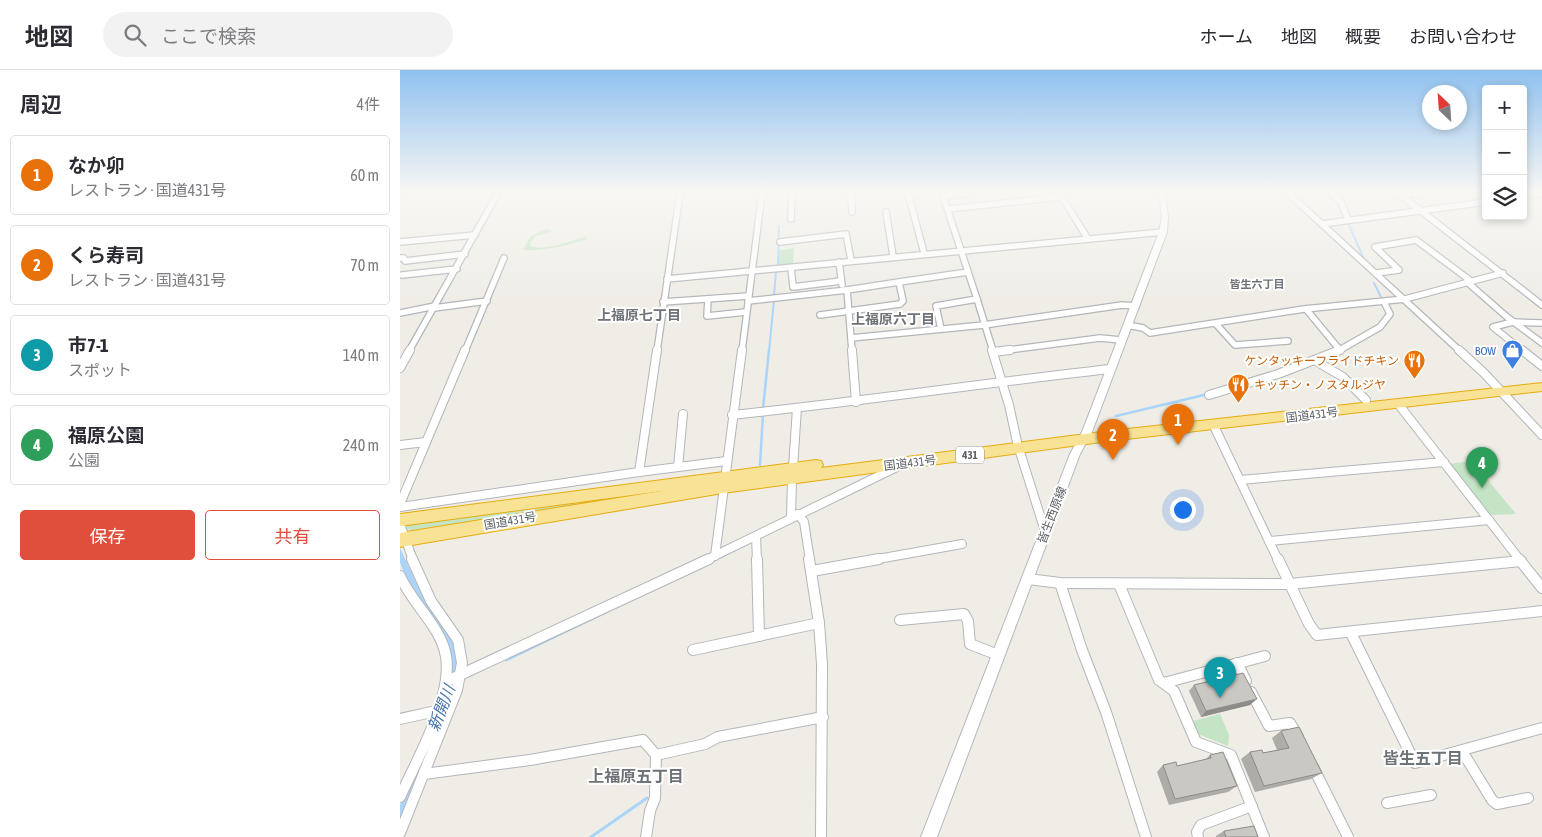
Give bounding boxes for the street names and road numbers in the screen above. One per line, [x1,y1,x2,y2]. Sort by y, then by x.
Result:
street label: 国道431号 [1285,405,1339,425]
road number: 431 [956,446,984,464]
street label: 国道431号 [883,453,937,473]
street label: 皆生西原線 [1035,484,1069,546]
street label: 国道431号 [483,510,537,532]

